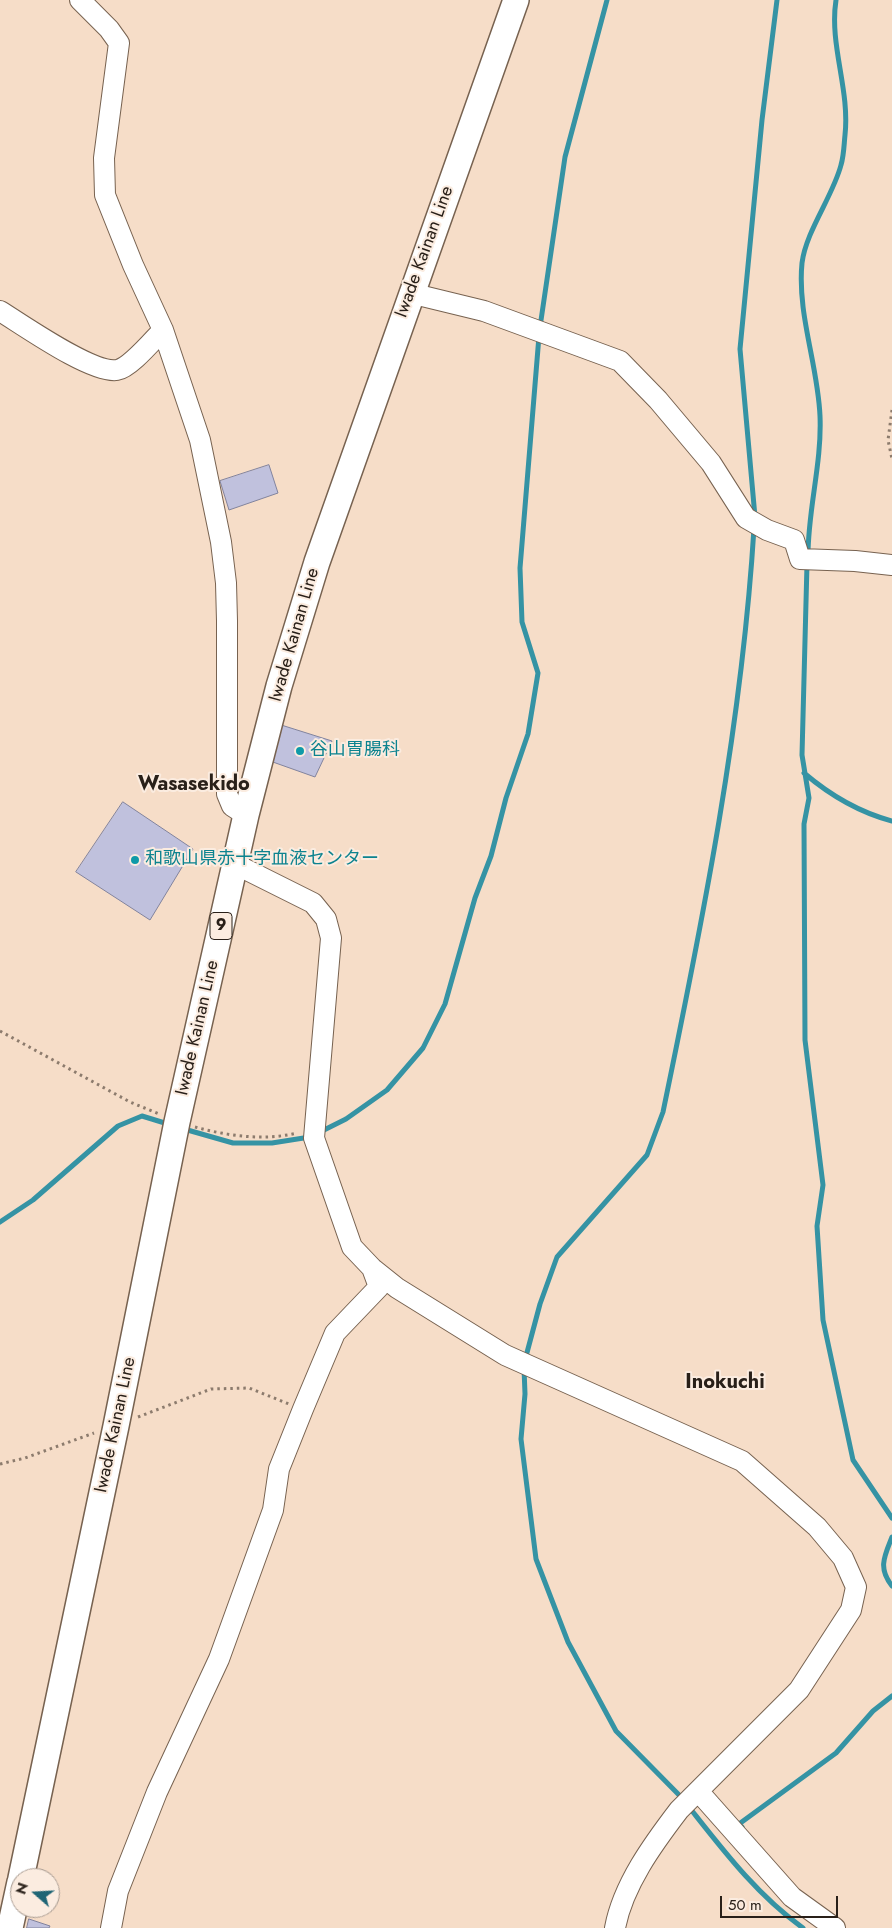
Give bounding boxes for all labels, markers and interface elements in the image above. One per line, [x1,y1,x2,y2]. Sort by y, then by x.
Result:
street label: Iwade Kainan Line [391,183,459,321]
street label: Iwade Kainan Line [266,566,324,704]
place label: 谷山胃腸科 [310,740,400,762]
marker: 谷山胃腸科 [294,745,306,757]
district label: Wasasekido [138,773,250,797]
place label: 和歌山県赤十字血液センター [145,849,379,871]
marker: 和歌山県赤十字血液センター [129,854,141,866]
road number: 9 [210,912,232,939]
street label: Iwade Kainan Line [172,958,224,1098]
street label: Iwade Kainan Line [91,1355,141,1495]
district label: Inokuchi [685,1371,765,1395]
north arrow [10,1868,60,1918]
text: N [10,1880,33,1897]
scale bar [722,1886,840,1918]
text: 50 m [728,1894,762,1916]

